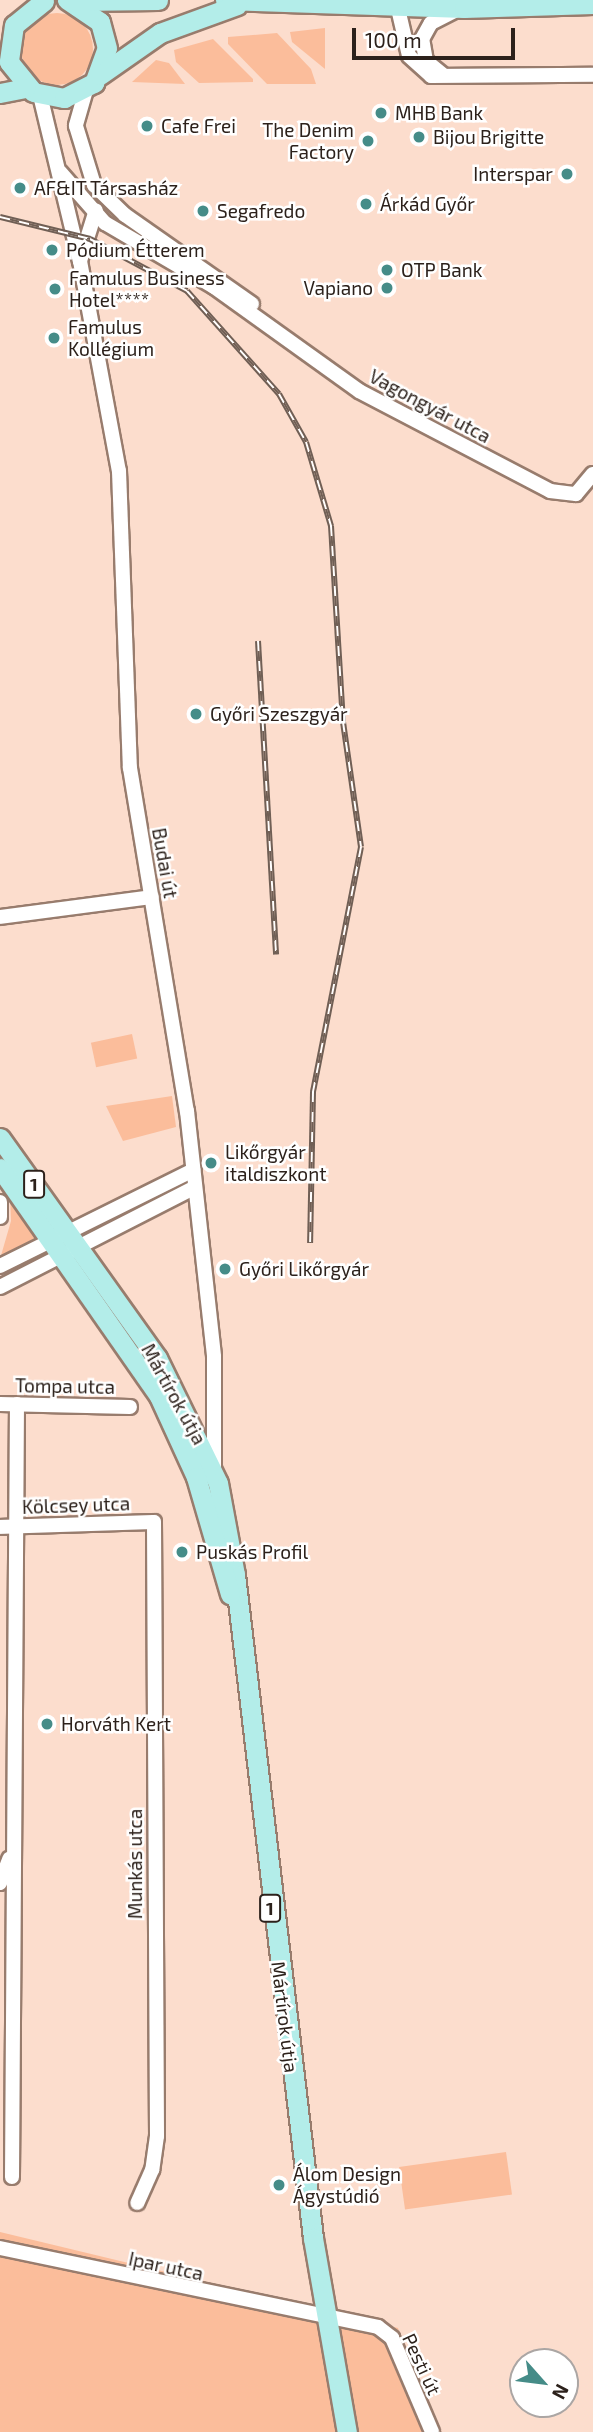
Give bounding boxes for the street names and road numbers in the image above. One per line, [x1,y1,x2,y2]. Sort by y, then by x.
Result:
street label: Vagongyár utca [365,364,495,448]
street label: Budai út [148,826,182,900]
road number: 1 [22,1170,46,1198]
street label: Mártírok útja [137,1339,211,1449]
street label: Tompa utca [15,1374,115,1398]
street label: Kölcsey utca [21,1492,131,1518]
street label: Munkás utca [124,1809,146,1919]
road number: 1 [258,1894,282,1922]
street label: Mártírok útja [267,1960,303,2074]
street label: Ipar utca [126,2247,206,2285]
street label: Pesti út [398,2330,446,2398]

